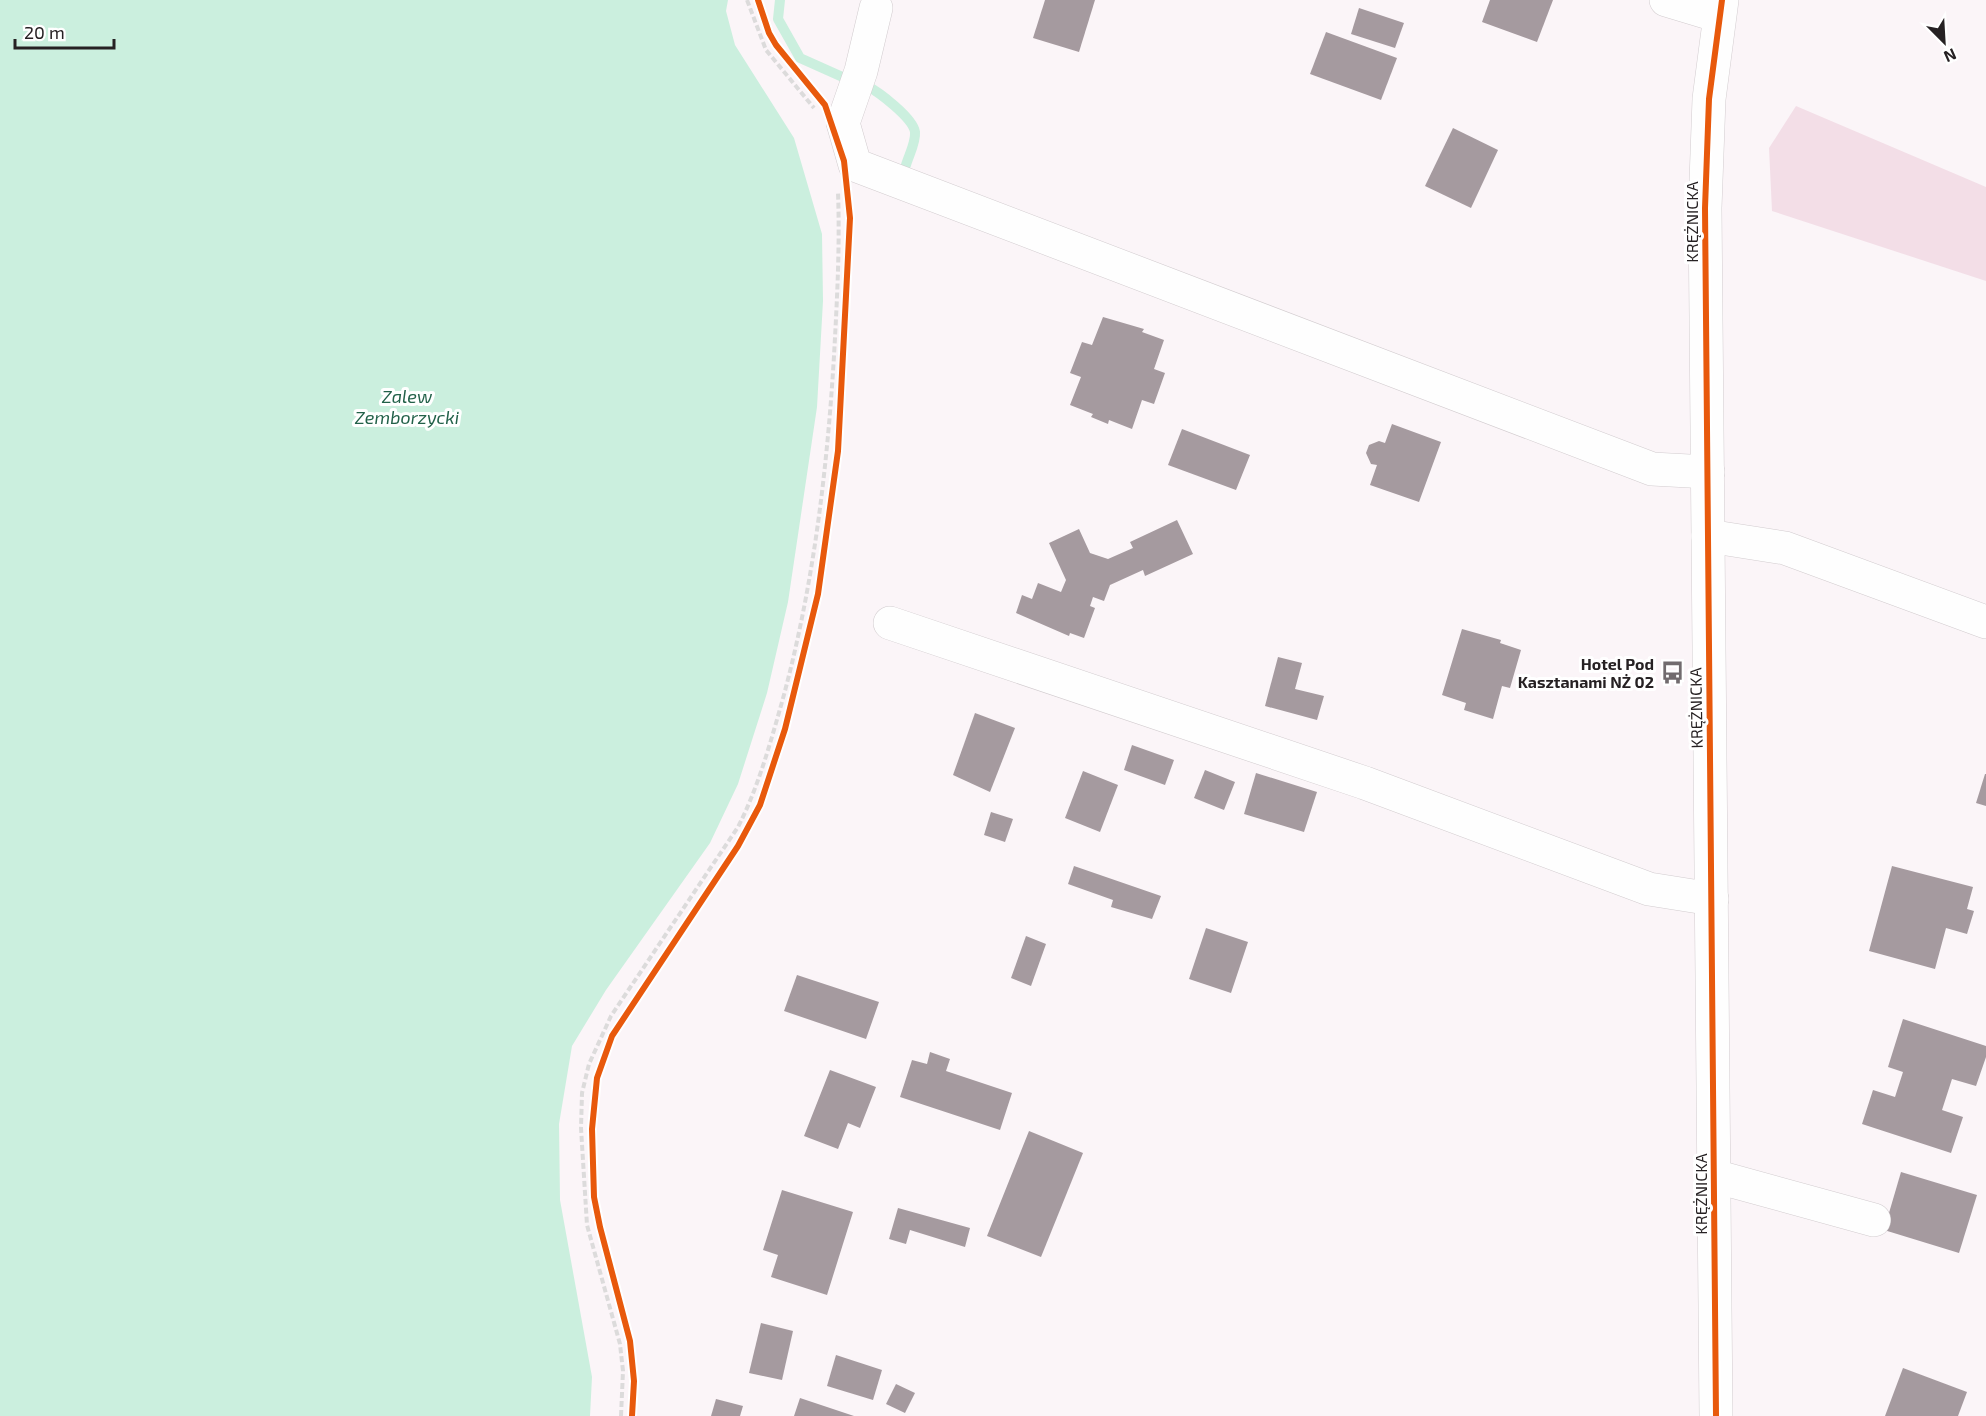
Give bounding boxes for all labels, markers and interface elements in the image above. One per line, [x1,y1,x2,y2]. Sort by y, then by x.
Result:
scale bar [15,12,114,50]
north arrow [1914,12,1974,72]
text: 20 m [24,21,65,43]
text: N [1941,45,1959,67]
street label: KRĘŻNICKA [1682,181,1701,263]
water label: Zalew Zemborzycki [355,385,460,428]
place label: Hotel Pod Kasztanami NŻ 02 [1518,654,1654,691]
bus stop icon: Hotel Pod Kasztanami NŻ 02 [1659,660,1685,686]
street label: KRĘŻNICKA [1685,667,1706,749]
street label: KRĘŻNICKA [1691,1153,1710,1235]

